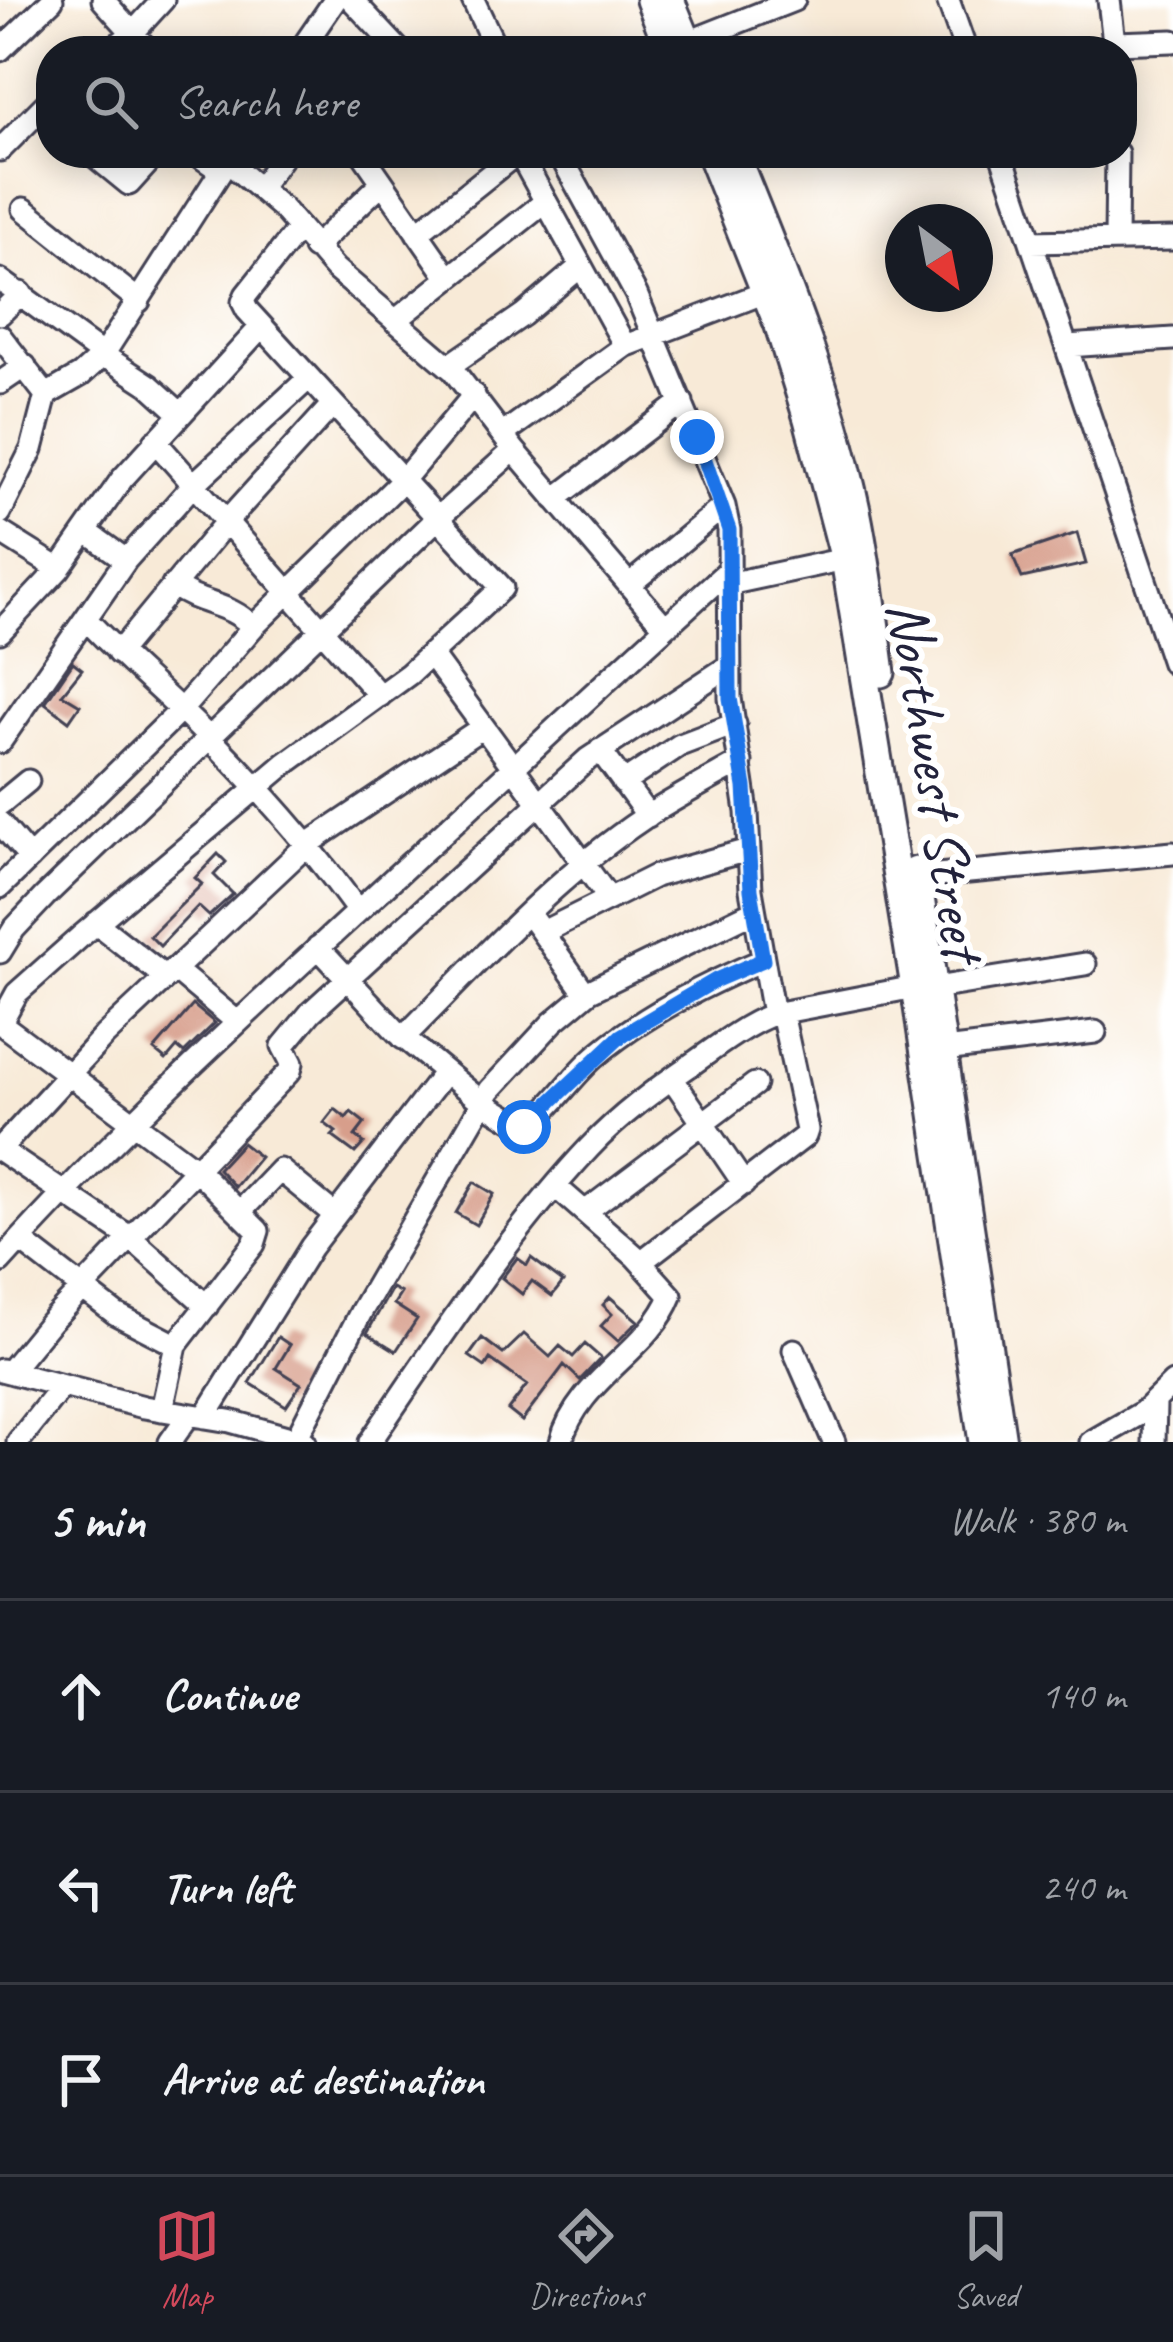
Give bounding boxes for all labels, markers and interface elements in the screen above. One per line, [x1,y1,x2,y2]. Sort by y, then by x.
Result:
search box [36,36,1137,168]
icon: search [78,69,144,135]
text: Search here [174,74,357,131]
north arrow [885,204,993,312]
route end [670,410,724,464]
street label: Northwest Street [870,595,1003,973]
route start [497,1100,551,1154]
text: 5 min [48,1488,145,1552]
text: Walk · 380 m [949,1496,1125,1545]
icon: ahead [48,1663,114,1729]
text: Continue [162,1667,296,1724]
text: 140 m [1041,1671,1125,1720]
icon: left [48,1855,114,1921]
text: Turn left [162,1859,292,1916]
text: 240 m [1041,1863,1125,1912]
icon: arrive [48,2047,114,2113]
text: Arrive at destination [162,2051,484,2108]
tab: Map [154,2203,220,2317]
tab: Directions [529,2203,644,2317]
tab: Saved [953,2203,1019,2317]

